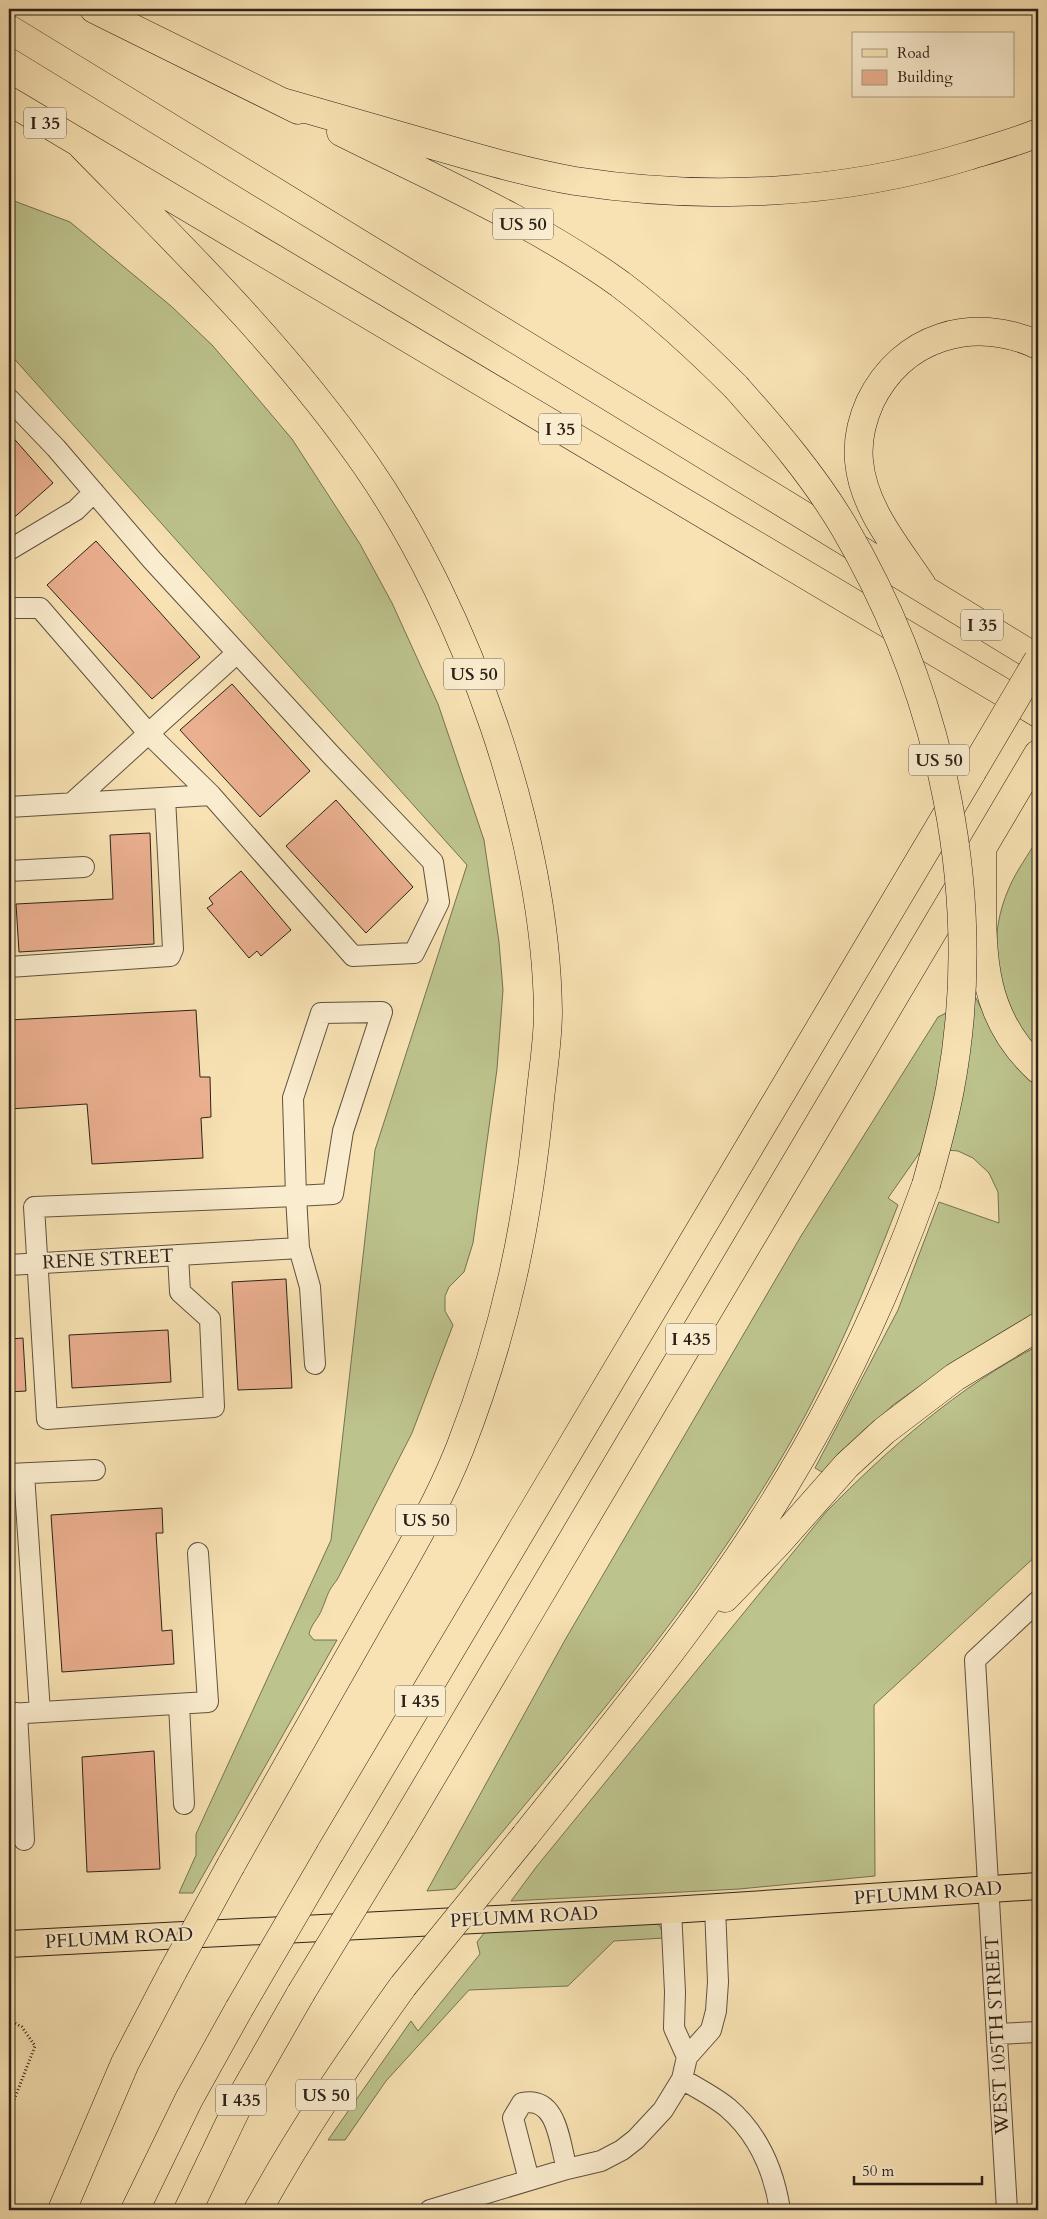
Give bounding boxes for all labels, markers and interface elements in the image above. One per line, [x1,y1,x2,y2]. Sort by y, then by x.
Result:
legend [852,32,1014,98]
text: Road [897,43,930,63]
text: Building [897,67,953,87]
road number: I 35 [24,108,66,138]
road number: US 50 [493,208,553,240]
road number: I 35 [539,414,581,444]
road number: I 35 [961,610,1003,640]
road number: US 50 [444,659,504,690]
road number: US 50 [909,744,969,776]
street label: RENE STREET [41,1243,175,1275]
road number: I 435 [666,1324,716,1355]
road number: US 50 [396,1504,456,1536]
road number: I 435 [395,1685,445,1716]
street label: PFLUMM ROAD [853,1875,1003,1911]
street label: PFLUMM ROAD [449,1900,599,1934]
street label: PFLUMM ROAD [44,1921,194,1955]
street label: WEST 105TH STREET [979,1935,1015,2136]
road number: US 50 [296,2080,356,2110]
road number: I 435 [216,2084,266,2116]
scale bar [854,2154,982,2186]
text: 50 m [862,2161,894,2181]

